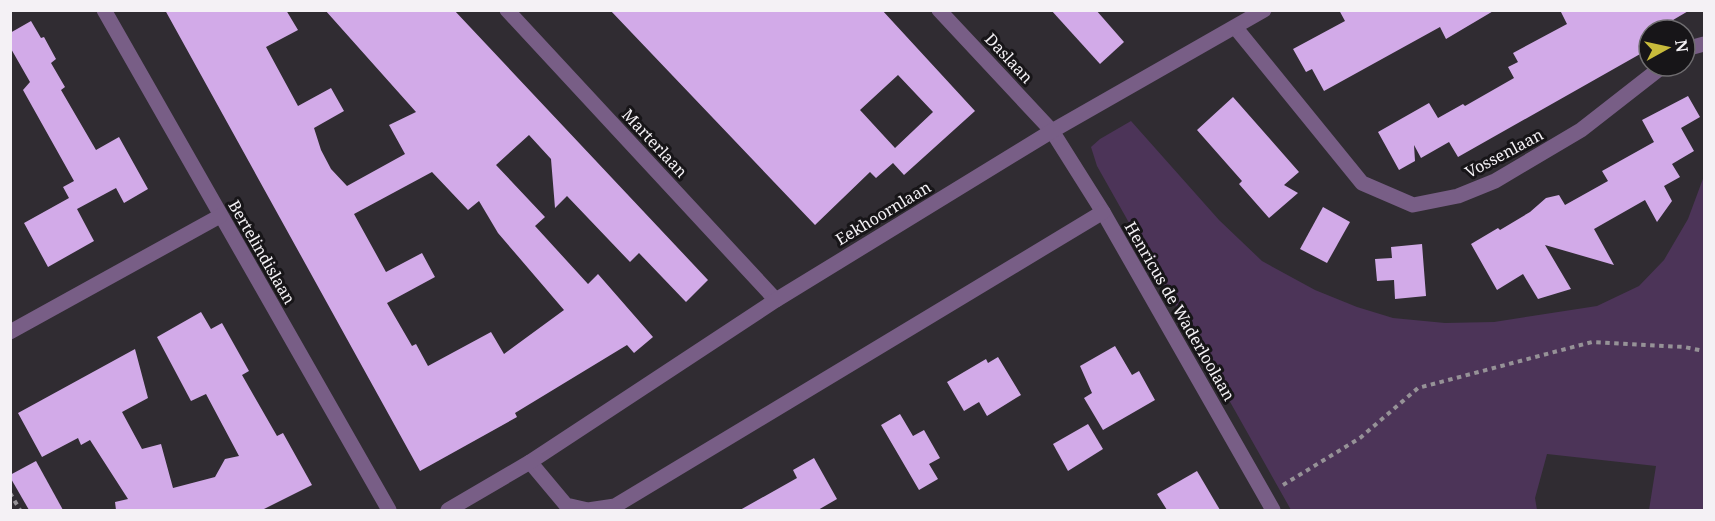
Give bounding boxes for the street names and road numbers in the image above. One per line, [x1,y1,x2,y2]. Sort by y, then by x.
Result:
street label: Daslaan [980,28,1038,88]
street label: Marterlaan [617,104,693,182]
street label: Vossenlaan [1461,123,1547,183]
street label: Eekhoornlaan [831,176,935,250]
street label: Bertelindislaan [223,196,301,308]
street label: Henricus de Waderloolaan [1120,217,1240,405]

